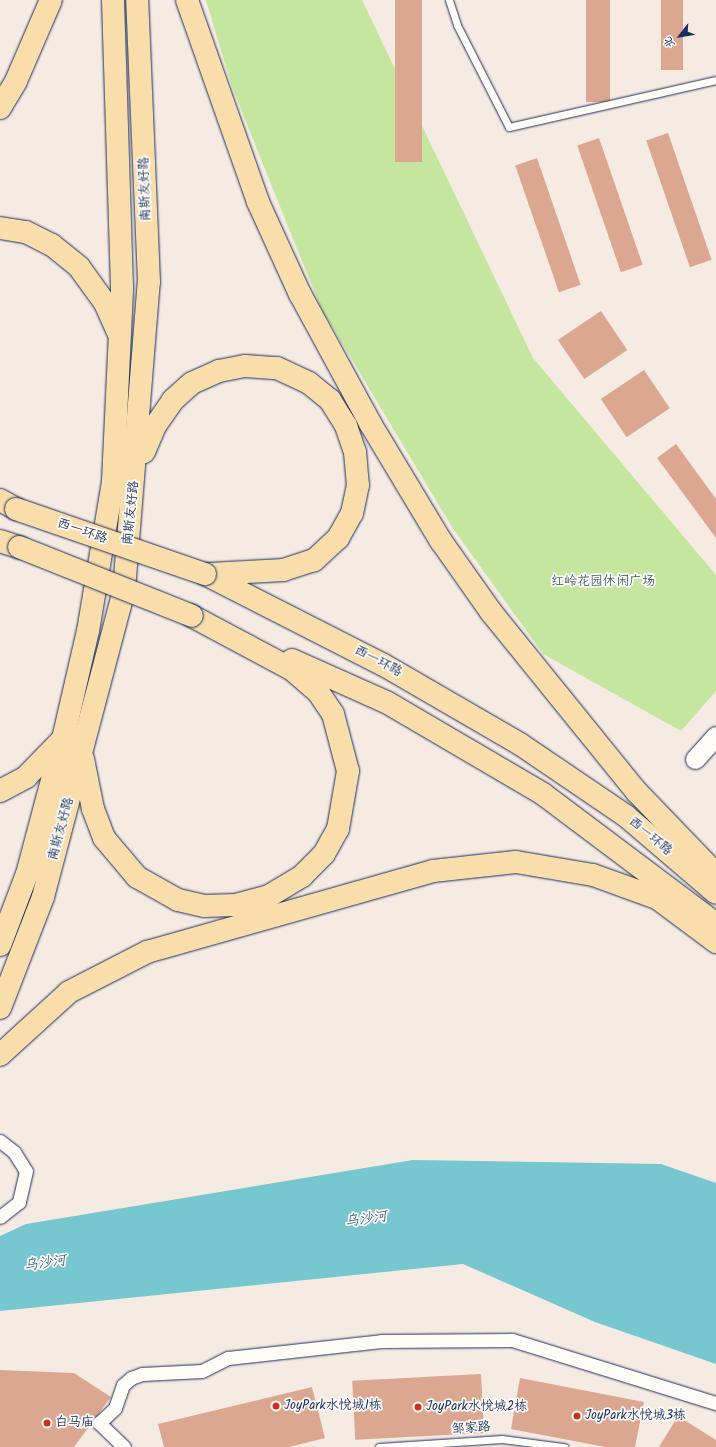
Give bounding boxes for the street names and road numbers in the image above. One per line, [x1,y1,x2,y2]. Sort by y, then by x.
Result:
street label: 南斯友好路 [137,156,155,222]
street label: 南斯友好路 [121,480,143,546]
street label: 西一环路 [55,516,109,548]
street label: 西一环路 [351,643,405,681]
street label: 南斯友好路 [46,796,78,862]
street label: 西一环路 [625,814,675,860]
street label: 邹家路 [451,1420,491,1438]

